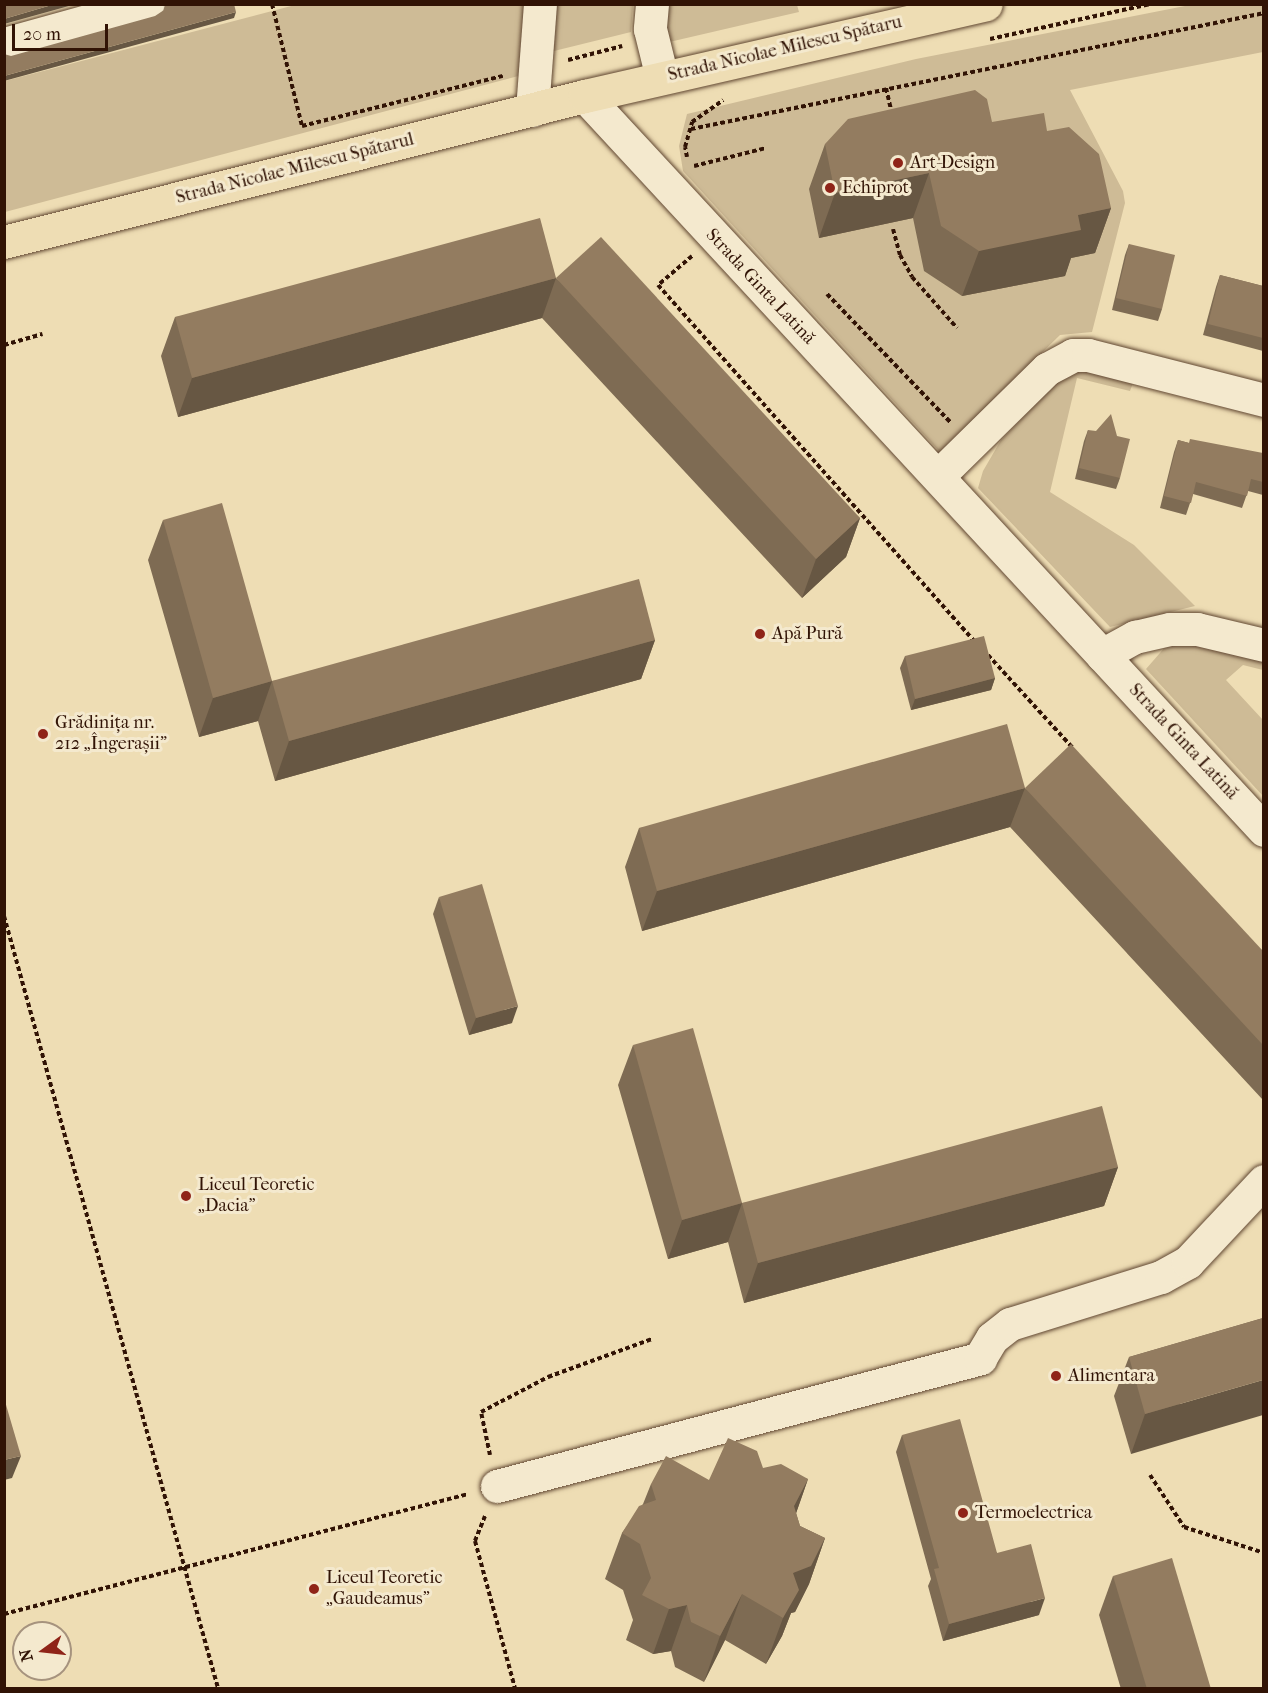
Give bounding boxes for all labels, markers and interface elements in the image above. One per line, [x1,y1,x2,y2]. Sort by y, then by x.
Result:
scale bar [15,12,111,50]
street label: Strada Nicolae Milescu Spătaru [666,12,904,86]
text: 20 m [23,24,61,45]
street label: Strada Nicolae Milescu Spătarul [174,129,416,209]
place label: Art-Design [910,152,995,174]
marker: Art-Design [891,156,905,170]
place label: Echiprot [842,177,909,199]
marker: Echiprot [823,181,837,195]
street label: Strada Ginta Latină [701,225,819,349]
place label: Apă Pură [772,623,843,645]
marker: Apă Pură [753,627,767,641]
street label: Strada Ginta Latină [1124,680,1242,804]
place label: Grădinița nr. 212 „Îngerașii” [55,713,167,756]
marker: Grădinița nr. 212 „Îngerașii” [36,727,50,741]
place label: Liceul Teoretic „Dacia” [198,1175,314,1218]
marker: Liceul Teoretic „Dacia” [179,1189,193,1203]
place label: Alimentara [1068,1365,1155,1387]
marker: Alimentara [1049,1369,1063,1383]
place label: Termoelectrica [975,1502,1092,1524]
marker: Termoelectrica [956,1506,970,1520]
place label: Liceul Teoretic „Gaudeamus” [326,1568,442,1610]
marker: Liceul Teoretic „Gaudeamus” [307,1582,321,1596]
north arrow [12,1621,72,1681]
text: N [15,1647,37,1664]

